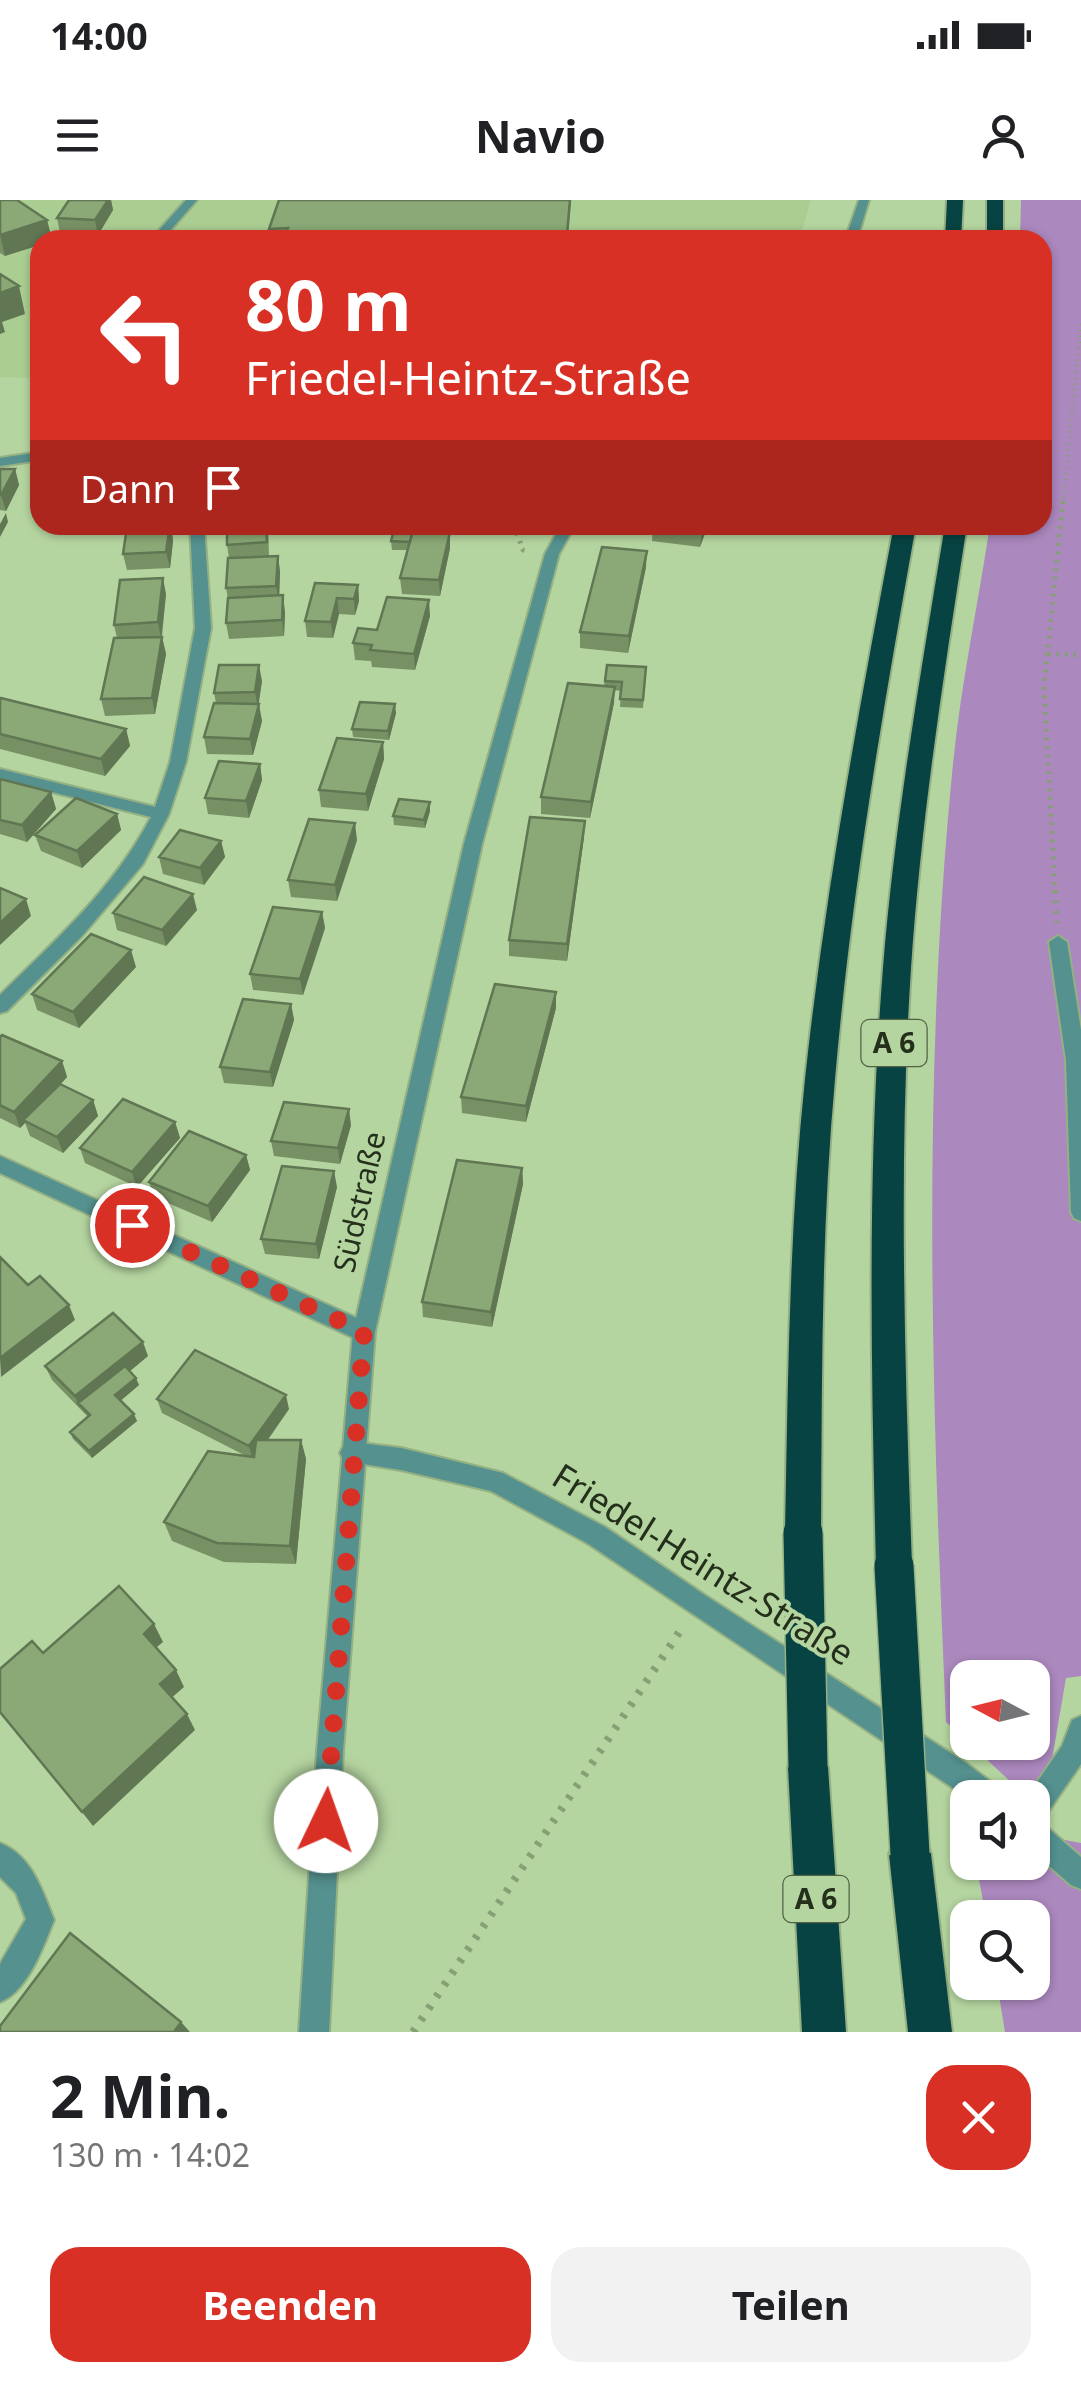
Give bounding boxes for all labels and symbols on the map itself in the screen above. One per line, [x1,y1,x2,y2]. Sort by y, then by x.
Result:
road number: A 6 [862,1020,926,1066]
street label: Südstraße [322,1127,395,1276]
pin [90,1183,175,1268]
street label: Friedel-Heintz-Straße [544,1452,863,1676]
north arrow [950,1660,1050,1760]
position arrow [274,1769,378,1873]
road number: A 6 [784,1876,848,1922]

